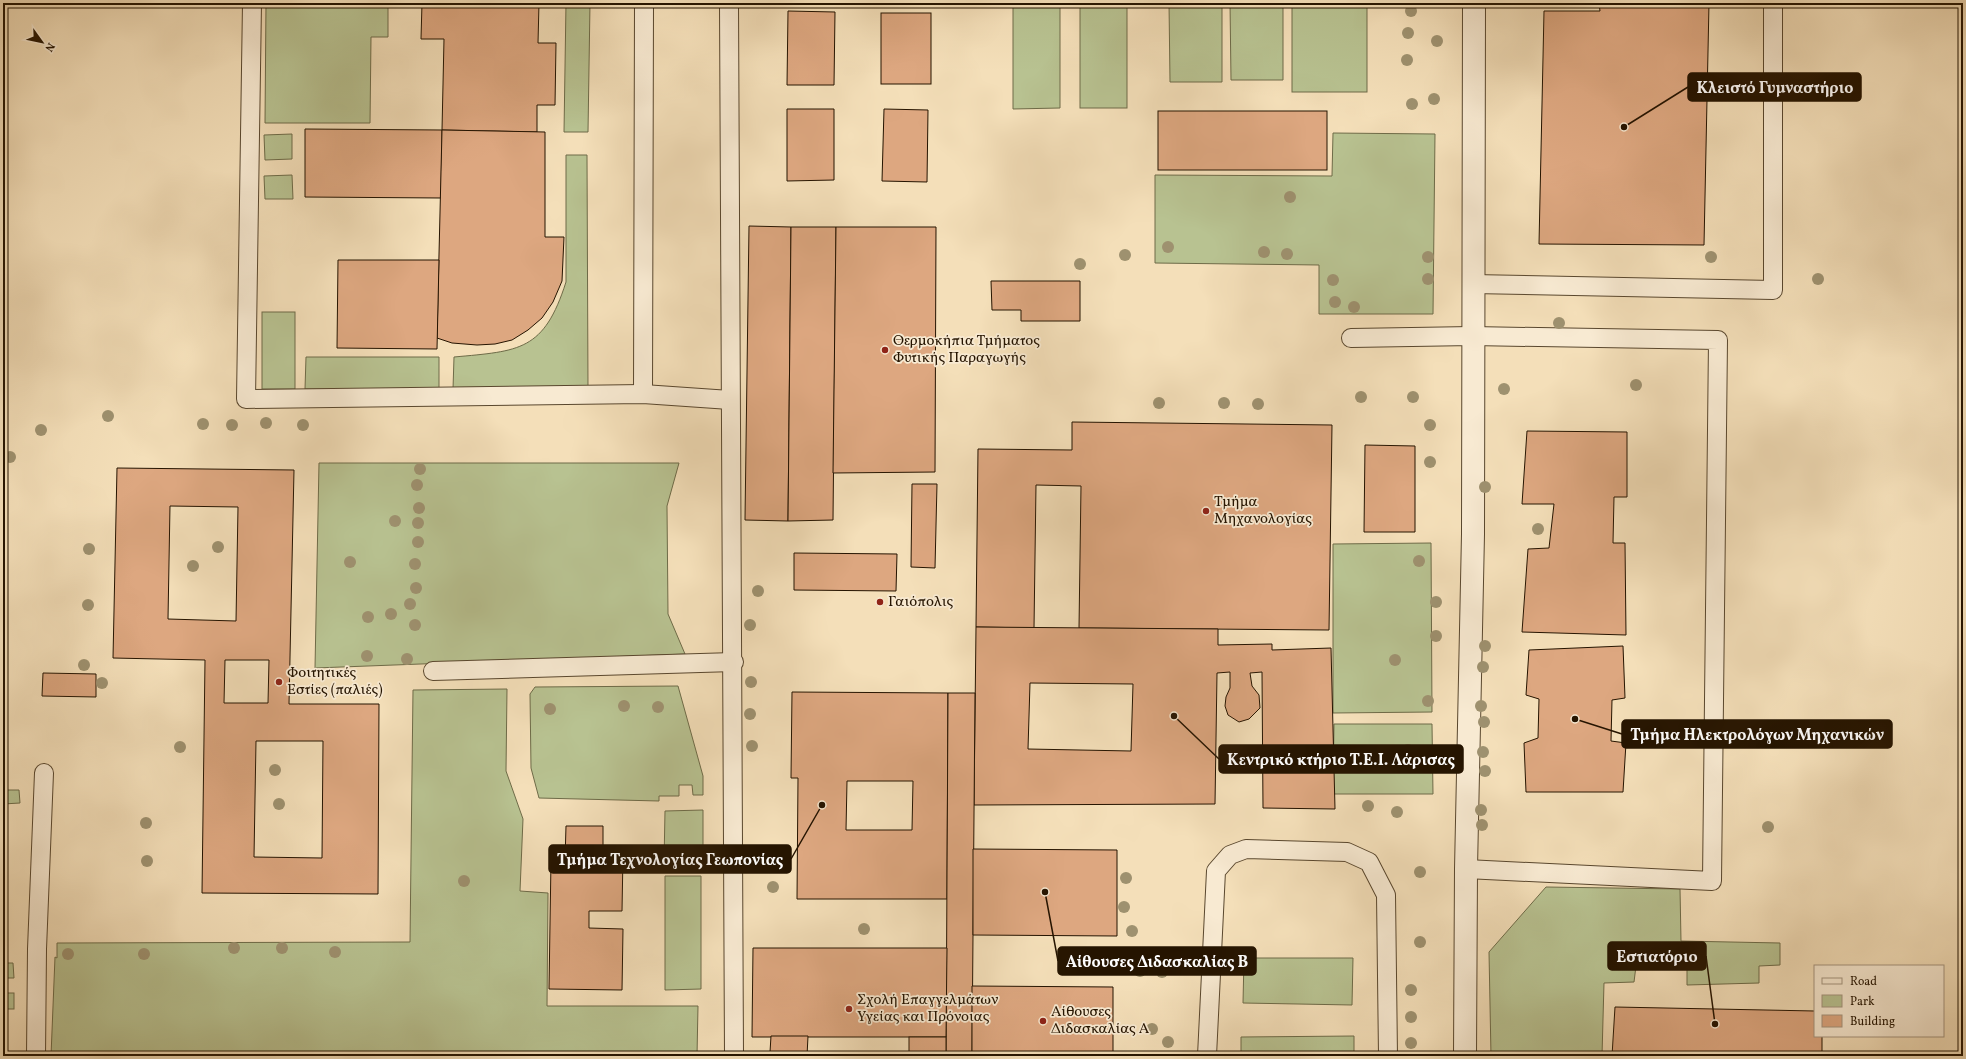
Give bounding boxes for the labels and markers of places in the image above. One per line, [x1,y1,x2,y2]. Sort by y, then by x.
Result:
callout: Κλειστό Γυμναστήριο [1688,73,1861,101]
place label: Θερμοκήπια Τμήματος Φυτικής Παραγωγής [893,331,1040,369]
marker: Θερμοκήπια Τμήματος Φυτικής Παραγωγής [880,345,890,355]
place label: Τμήμα Μηχανολογίας [1214,492,1312,530]
marker: Τμήμα Μηχανολογίας [1201,506,1211,516]
place label: Γαιόπολις [888,592,954,613]
marker: Γαιόπολις [875,597,885,607]
place label: Φοιτητικές Εστίες (παλιές) [287,663,383,701]
marker: Φοιτητικές Εστίες (παλιές) [274,677,284,687]
callout: Τμήμα Ηλεκτρολόγων Μηχανικών [1622,720,1892,748]
callout: Κεντρικό κτήριο Τ.Ε.Ι. Λάρισας [1219,745,1463,773]
callout: Τμήμα Τεχνολογίας Γεωπονίας [549,845,791,873]
callout: Εστιατόριο [1608,942,1706,970]
callout: Αίθουσες Διδασκαλίας Β [1058,947,1256,975]
place label: Σχολή Επαγγελμάτων Υγείας και Πρόνοιας [857,990,998,1028]
place label: Αίθουσες Διδασκαλίας Α [1051,1002,1150,1040]
marker: Σχολή Επαγγελμάτων Υγείας και Πρόνοιας [844,1004,854,1014]
marker: Αίθουσες Διδασκαλίας Α [1038,1016,1048,1026]

